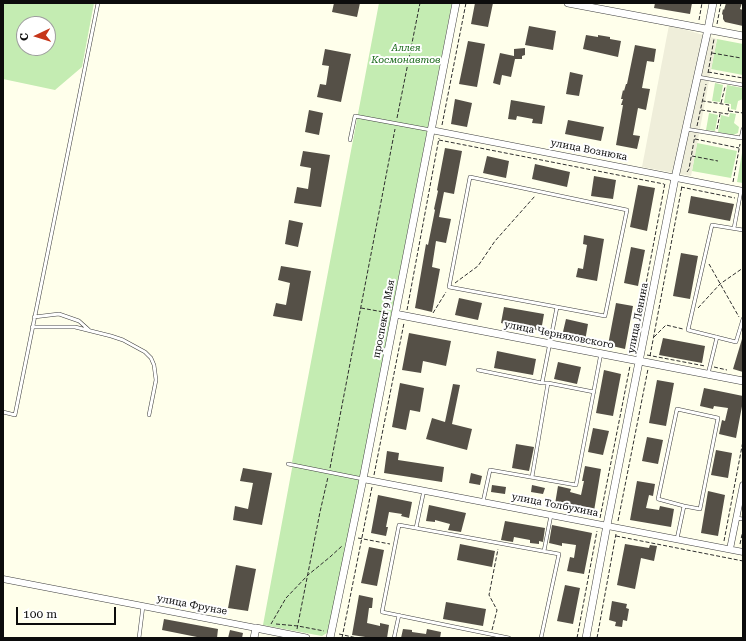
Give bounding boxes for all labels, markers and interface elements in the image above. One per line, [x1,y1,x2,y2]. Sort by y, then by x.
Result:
north arrow [16,16,56,56]
text: С [18,33,31,41]
park label: Аллея Космонавтов [371,42,441,66]
street label: улица Вознюка [550,137,628,163]
street label: проспект 9 Мая [371,279,397,359]
street label: улица Ленина [625,282,651,354]
street label: улица Черняховского [503,318,615,352]
street label: улица Толбухина [511,491,599,519]
street label: улица Фрунзе [156,592,228,618]
scale bar [18,599,118,625]
text: 100 m [23,607,57,621]

